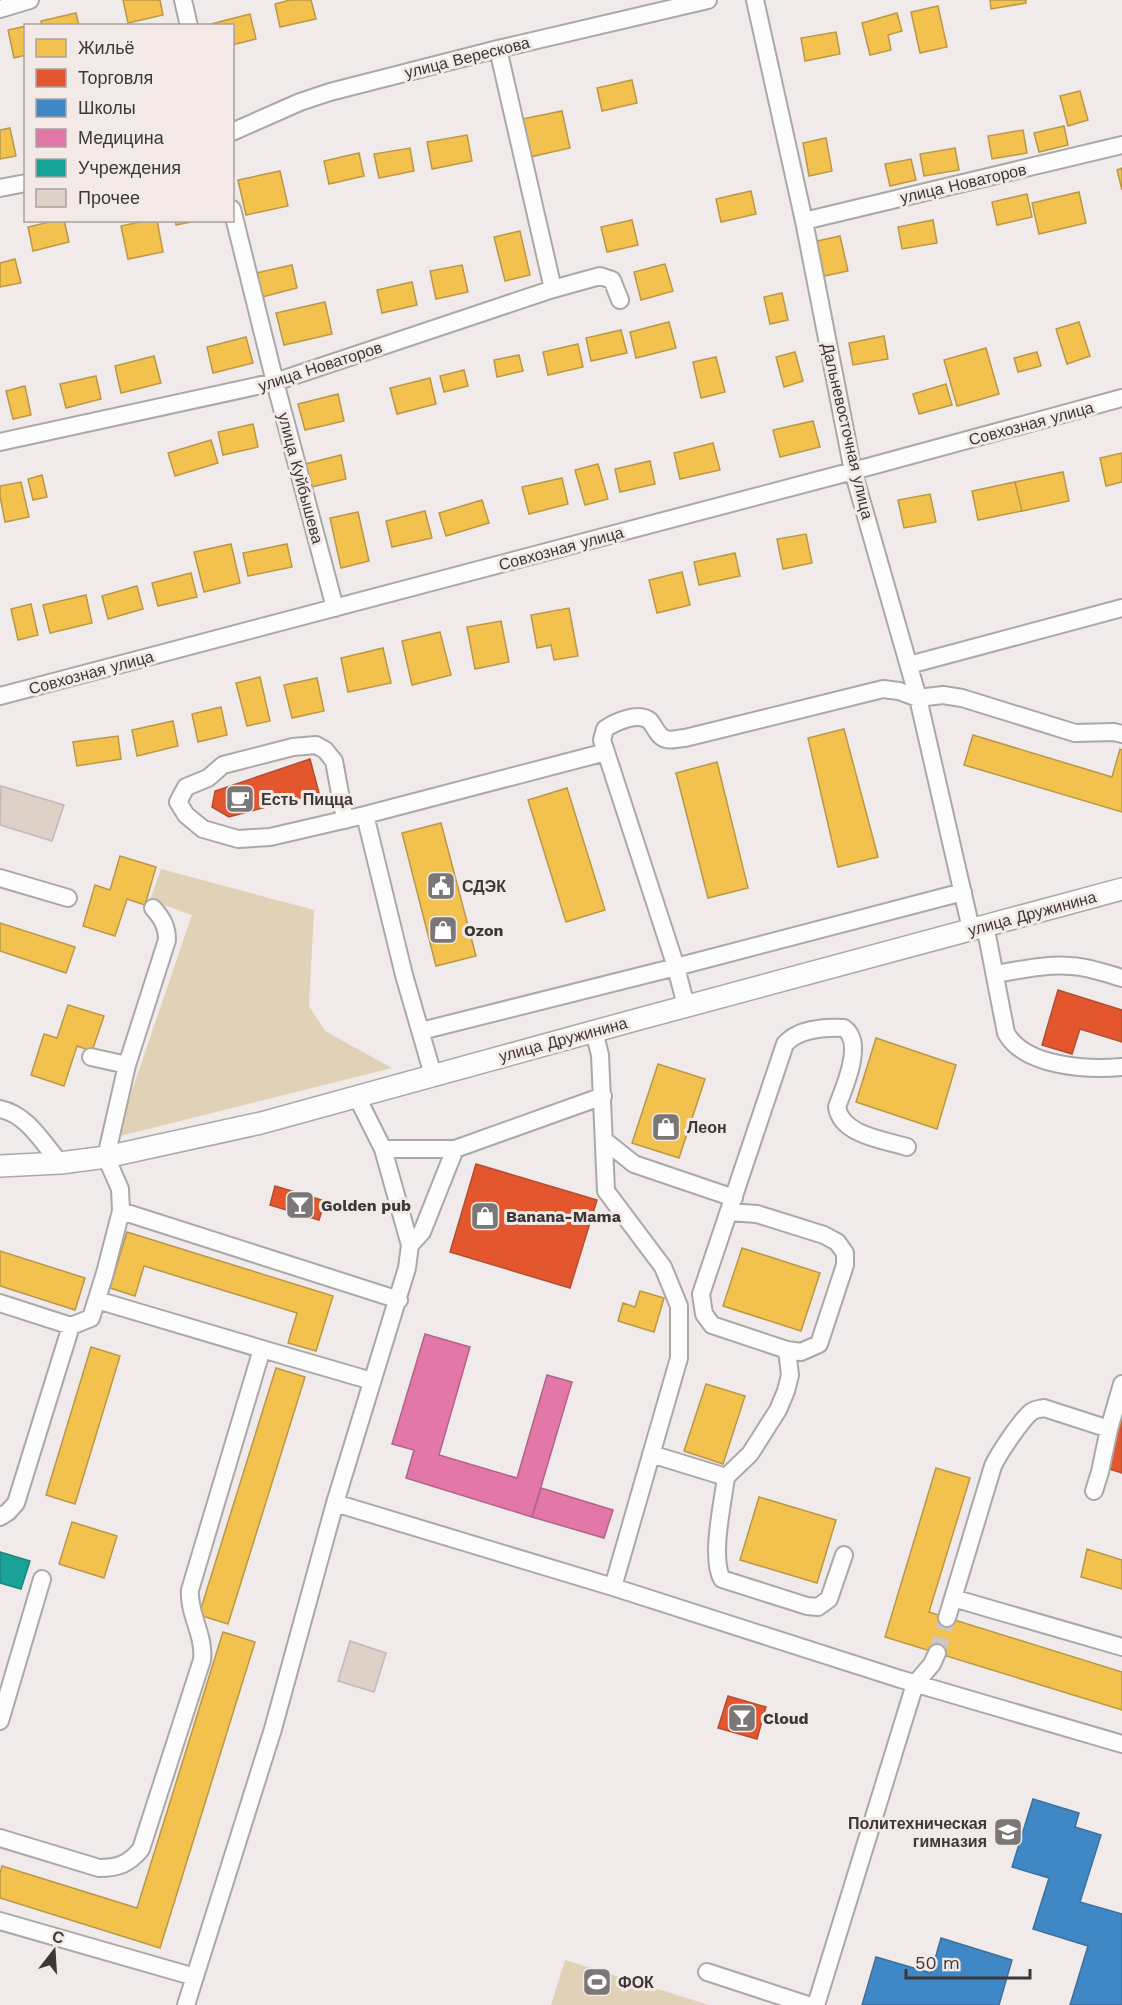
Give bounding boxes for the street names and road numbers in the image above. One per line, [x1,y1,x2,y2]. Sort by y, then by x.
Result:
street label: улица Верескова [403,33,532,82]
street label: улица Новаторов [898,160,1028,207]
street label: улица Новаторов [256,337,384,395]
street label: Дальневосточная улица [818,341,877,521]
street label: Совхозная улица [967,398,1096,449]
street label: улица Куйбышева [274,410,327,546]
street label: Совхозная улица [497,523,626,574]
street label: Совхозная улица [27,647,156,698]
street label: улица Дружинина [966,887,1099,940]
street label: улица Дружинина [497,1013,630,1066]

